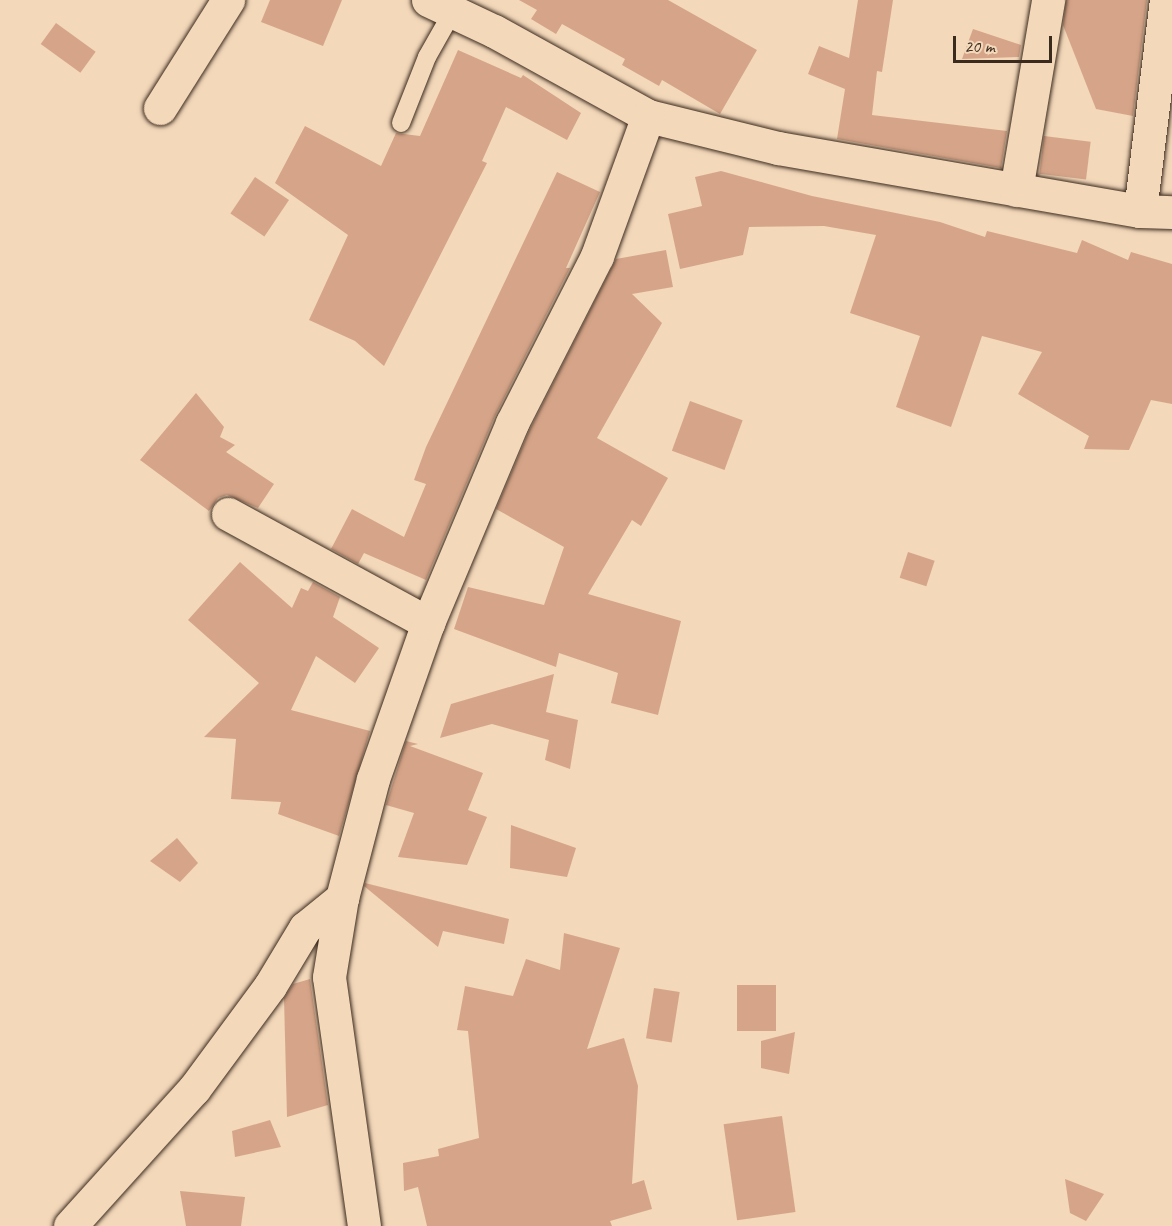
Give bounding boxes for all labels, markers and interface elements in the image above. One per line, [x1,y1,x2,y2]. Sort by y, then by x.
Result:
scale bar [956,24,1055,62]
text: 20 m [964,35,995,57]

